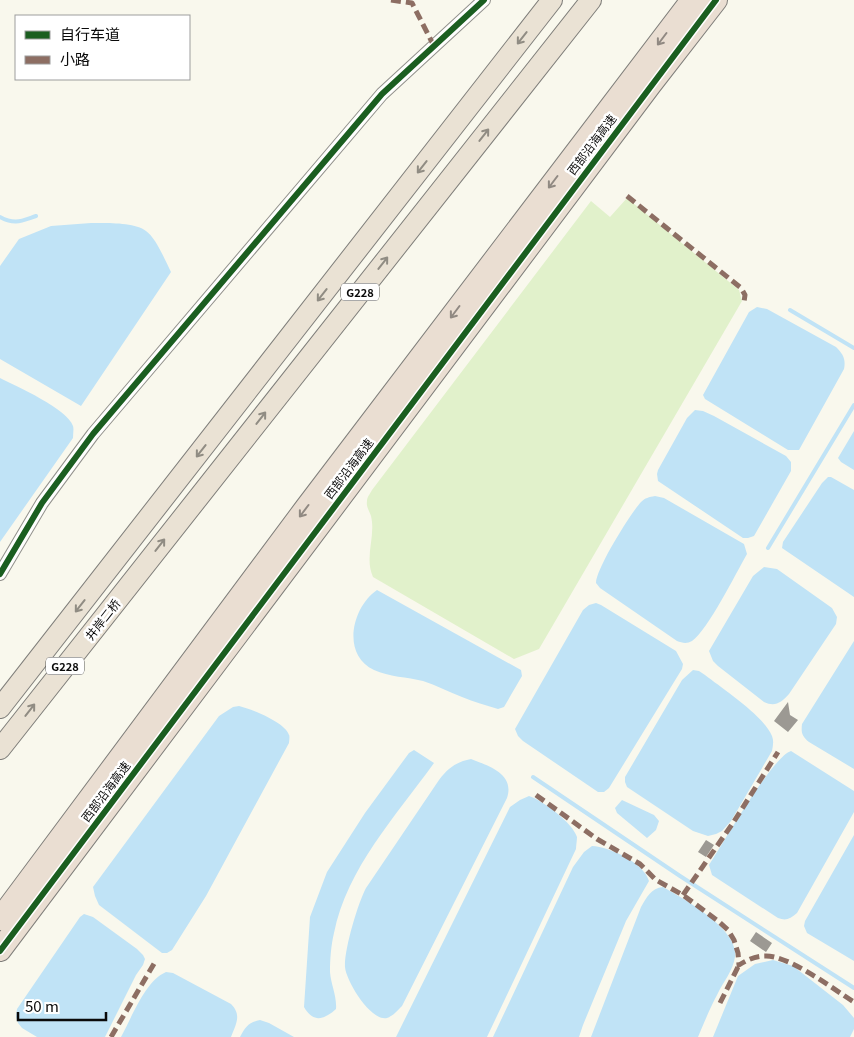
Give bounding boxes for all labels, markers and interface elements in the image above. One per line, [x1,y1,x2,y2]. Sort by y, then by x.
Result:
legend [15,15,190,80]
text: 自行车道 [60,23,120,44]
one-way arrow [516,32,527,45]
one-way arrow [657,32,668,45]
text: 小路 [60,48,90,69]
street label: 西部沿海高速 [563,110,619,178]
one-way arrow [479,128,489,142]
one-way arrow [416,160,427,173]
one-way arrow [548,175,559,188]
one-way arrow [378,257,389,270]
road number: G228 [341,284,379,300]
one-way arrow [317,288,327,302]
one-way arrow [450,305,461,318]
one-way arrow [255,411,266,424]
street label: 西部沿海高速 [320,434,376,502]
one-way arrow [195,444,206,457]
one-way arrow [299,504,310,517]
one-way arrow [154,539,165,552]
street label: 井岸二桥 [81,595,123,643]
one-way arrow [74,599,85,612]
road number: G228 [46,658,84,674]
one-way arrow [25,703,35,717]
street label: 西部沿海高速 [77,757,133,825]
scale bar [18,990,105,1022]
text: 50 m [25,995,59,1016]

